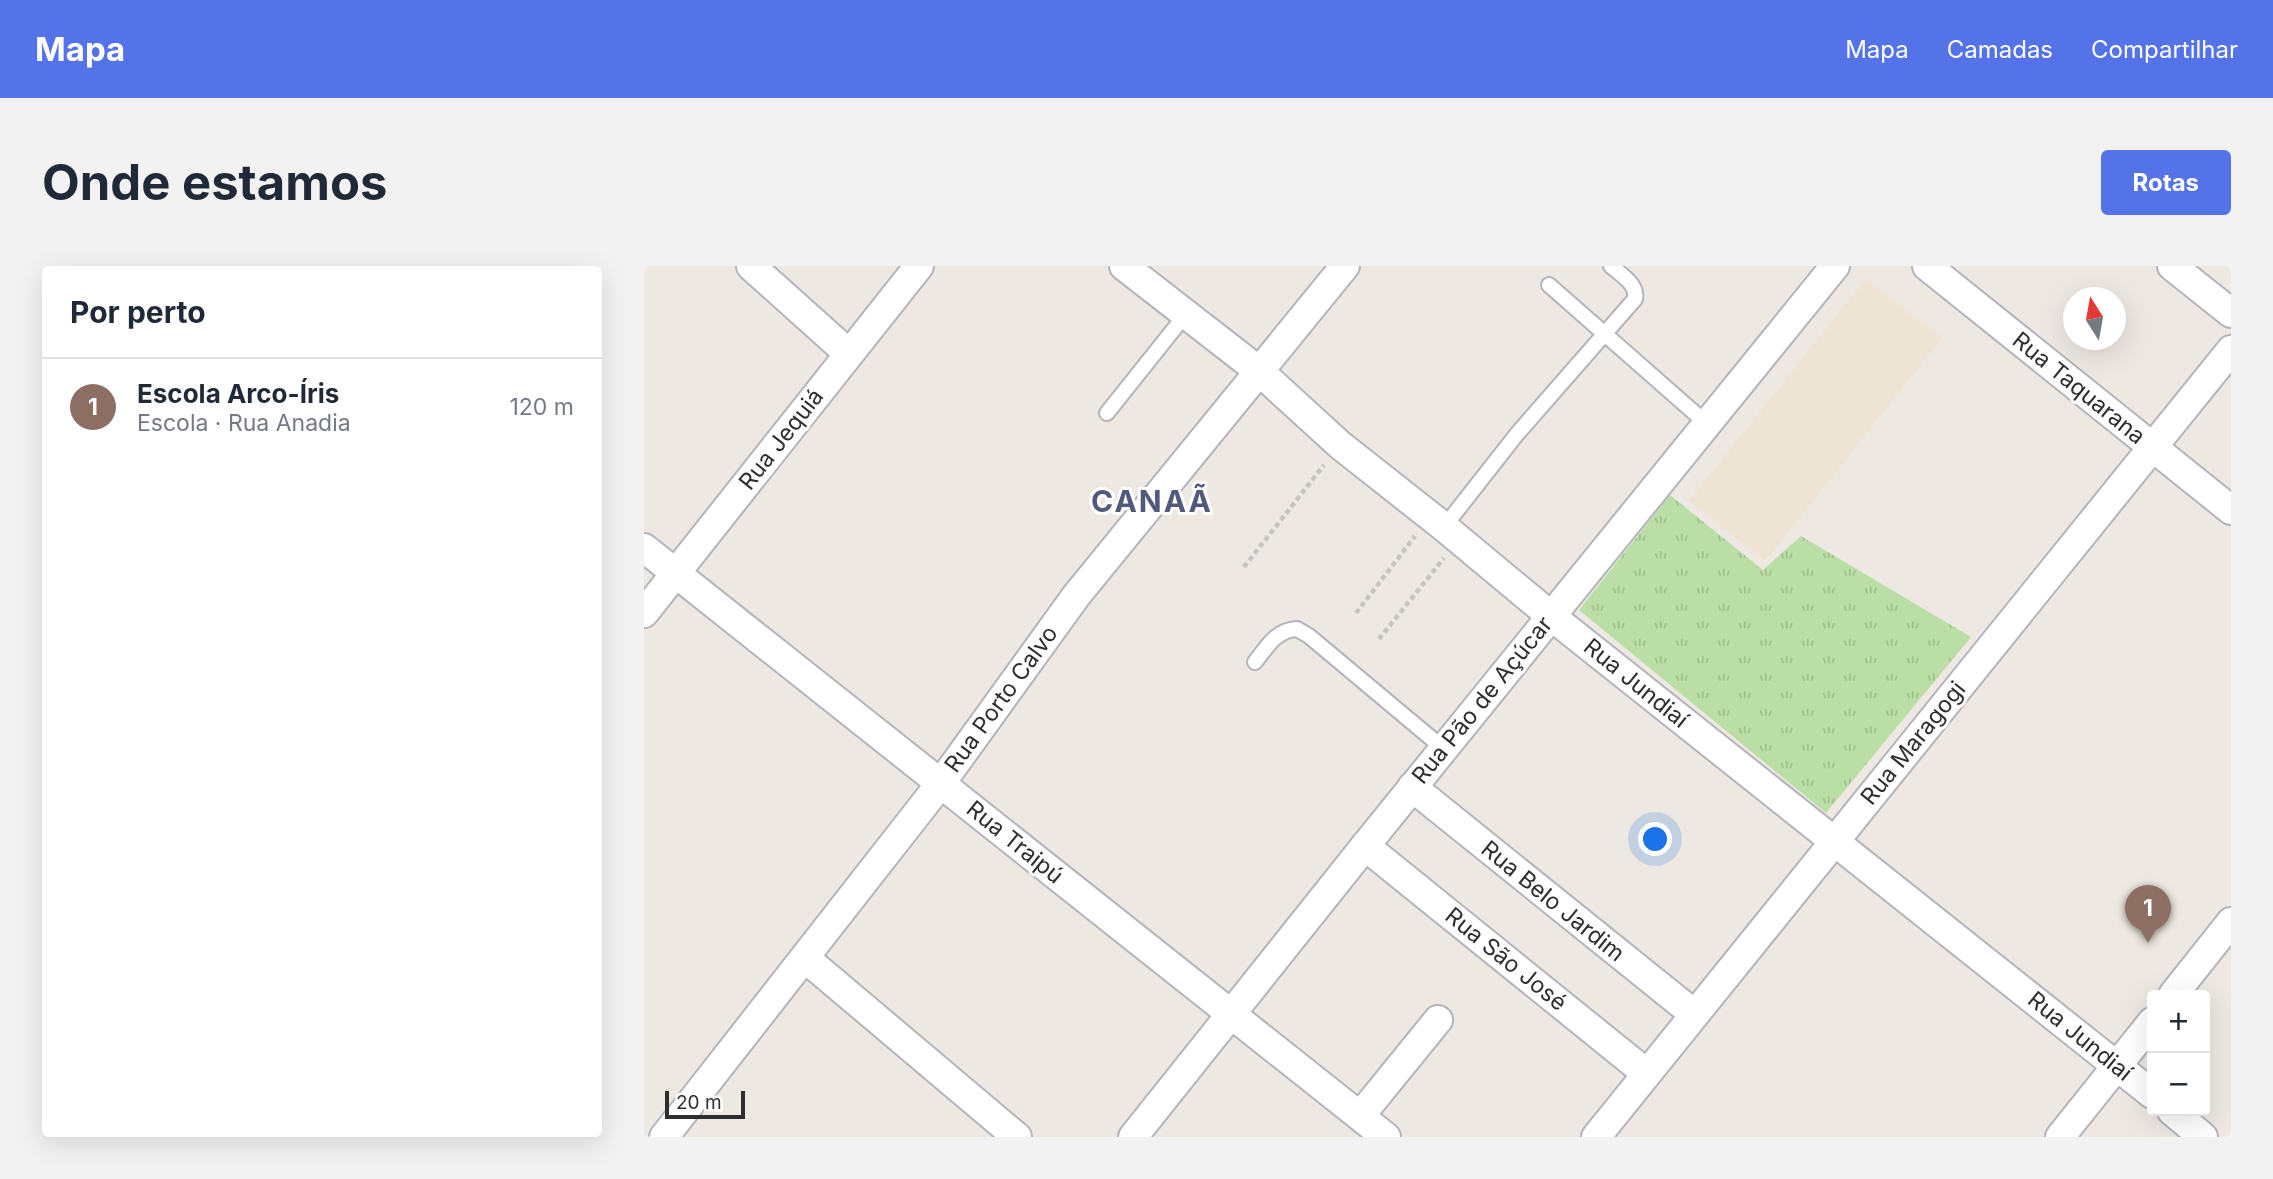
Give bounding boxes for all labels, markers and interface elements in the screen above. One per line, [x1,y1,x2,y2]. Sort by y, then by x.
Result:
text: Mapa [35,29,125,69]
text: Mapa [1845,35,1909,64]
text: Camadas [1947,35,2053,64]
text: Compartilhar [2091,35,2238,64]
button: Rotas [2101,150,2231,215]
text: Onde estamos [42,153,387,212]
north arrow [2063,287,2126,350]
text: Por perto [70,294,206,330]
street label: Rua Taquarana [2007,326,2151,450]
text: Escola Arco-Íris [137,378,339,409]
street label: Rua Jequiá [733,383,829,495]
text: 1 [88,393,98,421]
text: 120 m [509,393,574,421]
text: Escola · Rua Anadia [137,409,351,437]
district label: CANAÃ [1091,483,1213,519]
street label: Rua Pão de Açúcar [1406,610,1558,789]
street label: Rua Porto Calvo [938,620,1064,778]
street label: Rua Jundiaí [1578,632,1694,734]
street label: Rua Maragogi [1855,676,1971,810]
street label: Rua Traipú [961,795,1069,889]
your location [1638,822,1672,856]
street label: Rua Belo Jardim [1476,835,1630,967]
pin: 1 [2125,885,2171,943]
street label: Rua São José [1440,901,1572,1017]
street label: Rua Jundiaí [2022,985,2138,1087]
map controls [2147,990,2210,1116]
button: + [2147,990,2210,1053]
button: − [2147,1053,2210,1116]
scale bar [665,1088,746,1120]
text: 20 m [676,1091,722,1114]

